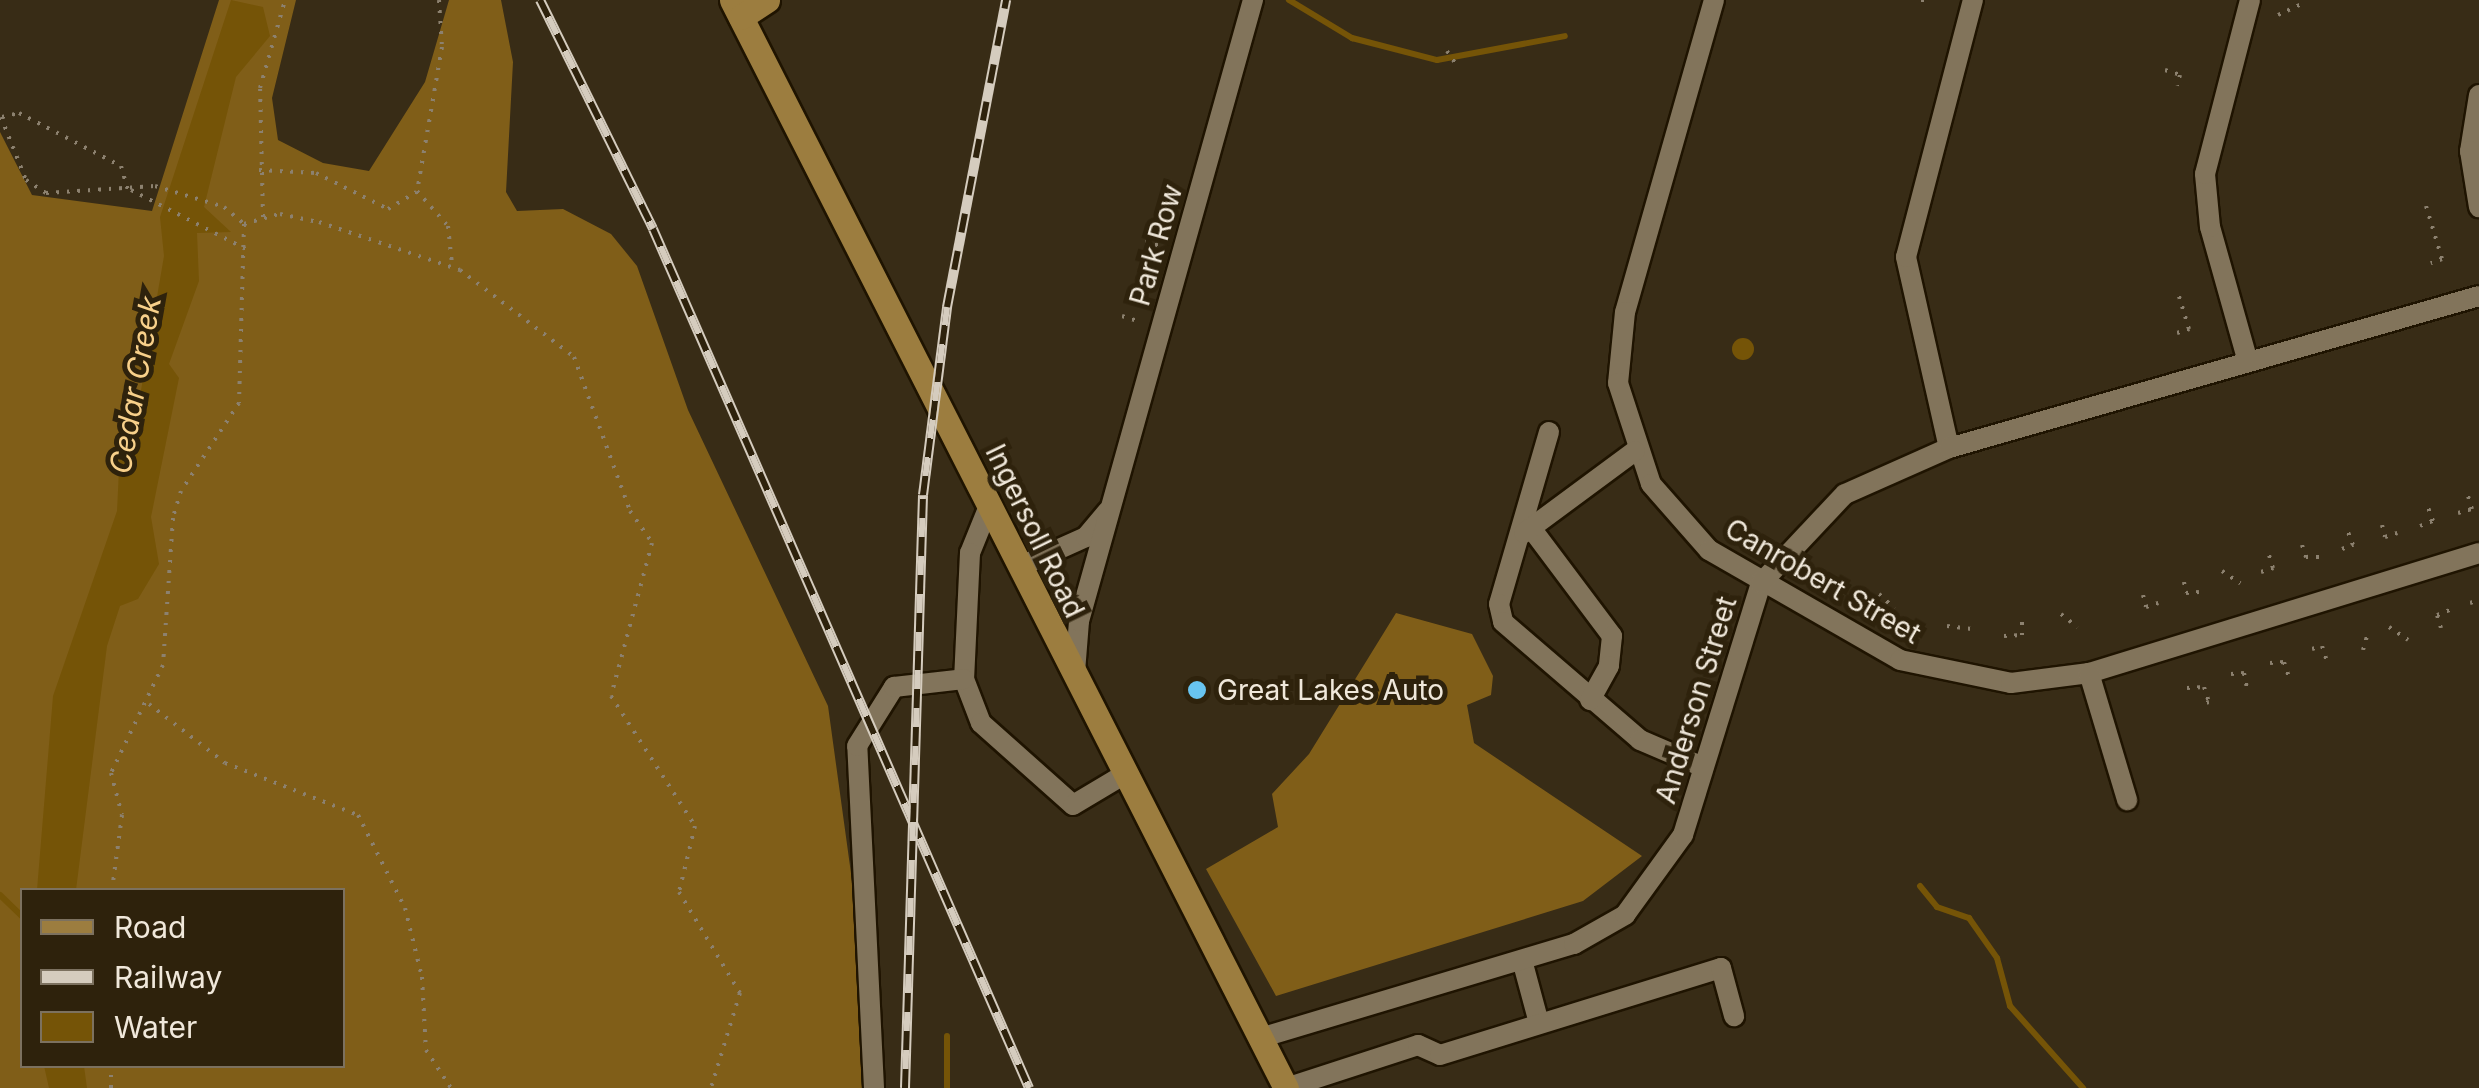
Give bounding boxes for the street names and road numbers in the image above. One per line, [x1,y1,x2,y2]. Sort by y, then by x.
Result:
street label: Park Row [1123,180,1189,310]
street label: Ingersoll Road [979,439,1091,623]
street label: Canrobert Street [1719,511,1927,651]
street label: Anderson Street [1649,592,1743,808]

